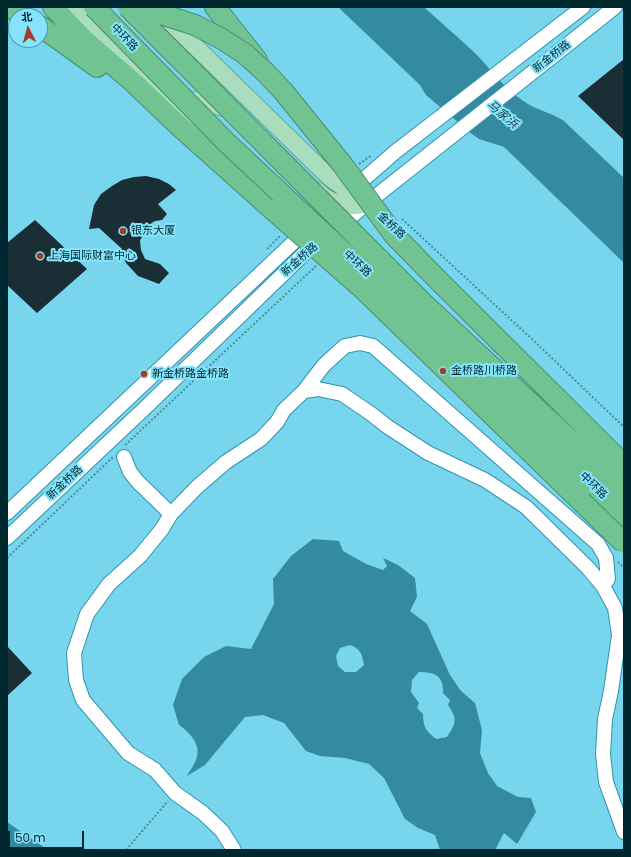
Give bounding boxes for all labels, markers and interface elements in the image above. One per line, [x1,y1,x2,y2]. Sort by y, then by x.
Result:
north arrow [8,8,48,48]
text: 北 [21,9,33,26]
street label: 中环路 [108,22,140,54]
street label: 新金桥路 [531,38,573,76]
water label: 马家浜 [484,98,520,132]
street label: 金桥路 [374,210,408,242]
place label: 银东大厦 [131,224,175,238]
marker: 银东大厦 [118,226,128,236]
street label: 新金桥路 [279,241,321,279]
street label: 中环路 [340,248,374,280]
place label: 上海国际财富中心 [48,249,136,263]
marker: 上海国际财富中心 [35,251,45,261]
place label: 金桥路川桥路 [451,364,517,378]
marker: 金桥路川桥路 [438,366,448,376]
place label: 新金桥路金桥路 [152,367,229,381]
marker: 新金桥路金桥路 [139,369,149,379]
street label: 新金桥路 [44,463,86,503]
street label: 中环路 [577,470,609,502]
scale bar [10,823,86,849]
text: 50 m [15,829,46,846]

